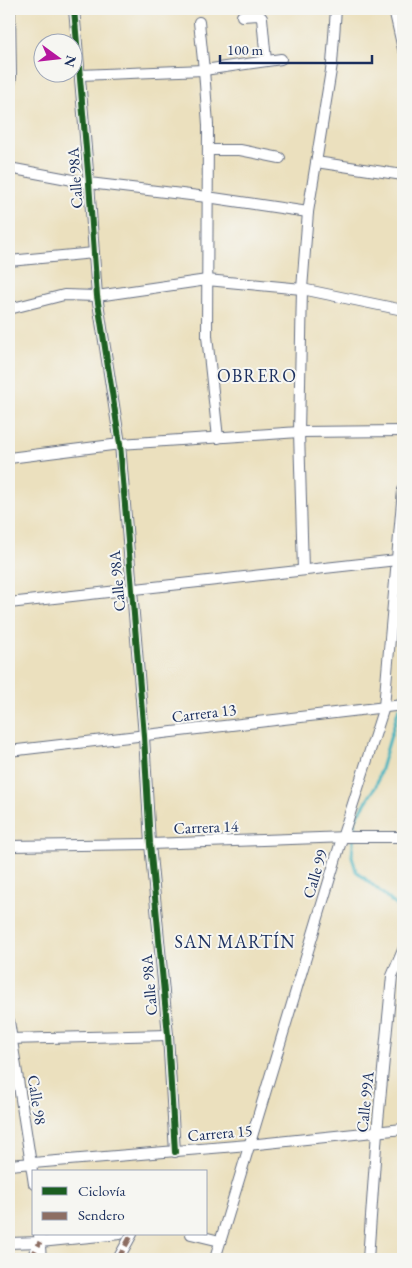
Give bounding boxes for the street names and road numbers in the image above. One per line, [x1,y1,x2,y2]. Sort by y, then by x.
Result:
street label: Calle 98A [62,146,88,209]
street label: Calle 98A [104,549,130,612]
street label: Carrera 13 [170,699,238,727]
street label: Carrera 14 [173,815,239,839]
street label: Calle 99 [298,847,332,901]
street label: Calle 98A [136,953,162,1016]
street label: Calle 99A [351,1069,379,1134]
street label: Calle 98 [23,1074,51,1127]
street label: Carrera 15 [187,1120,253,1146]

